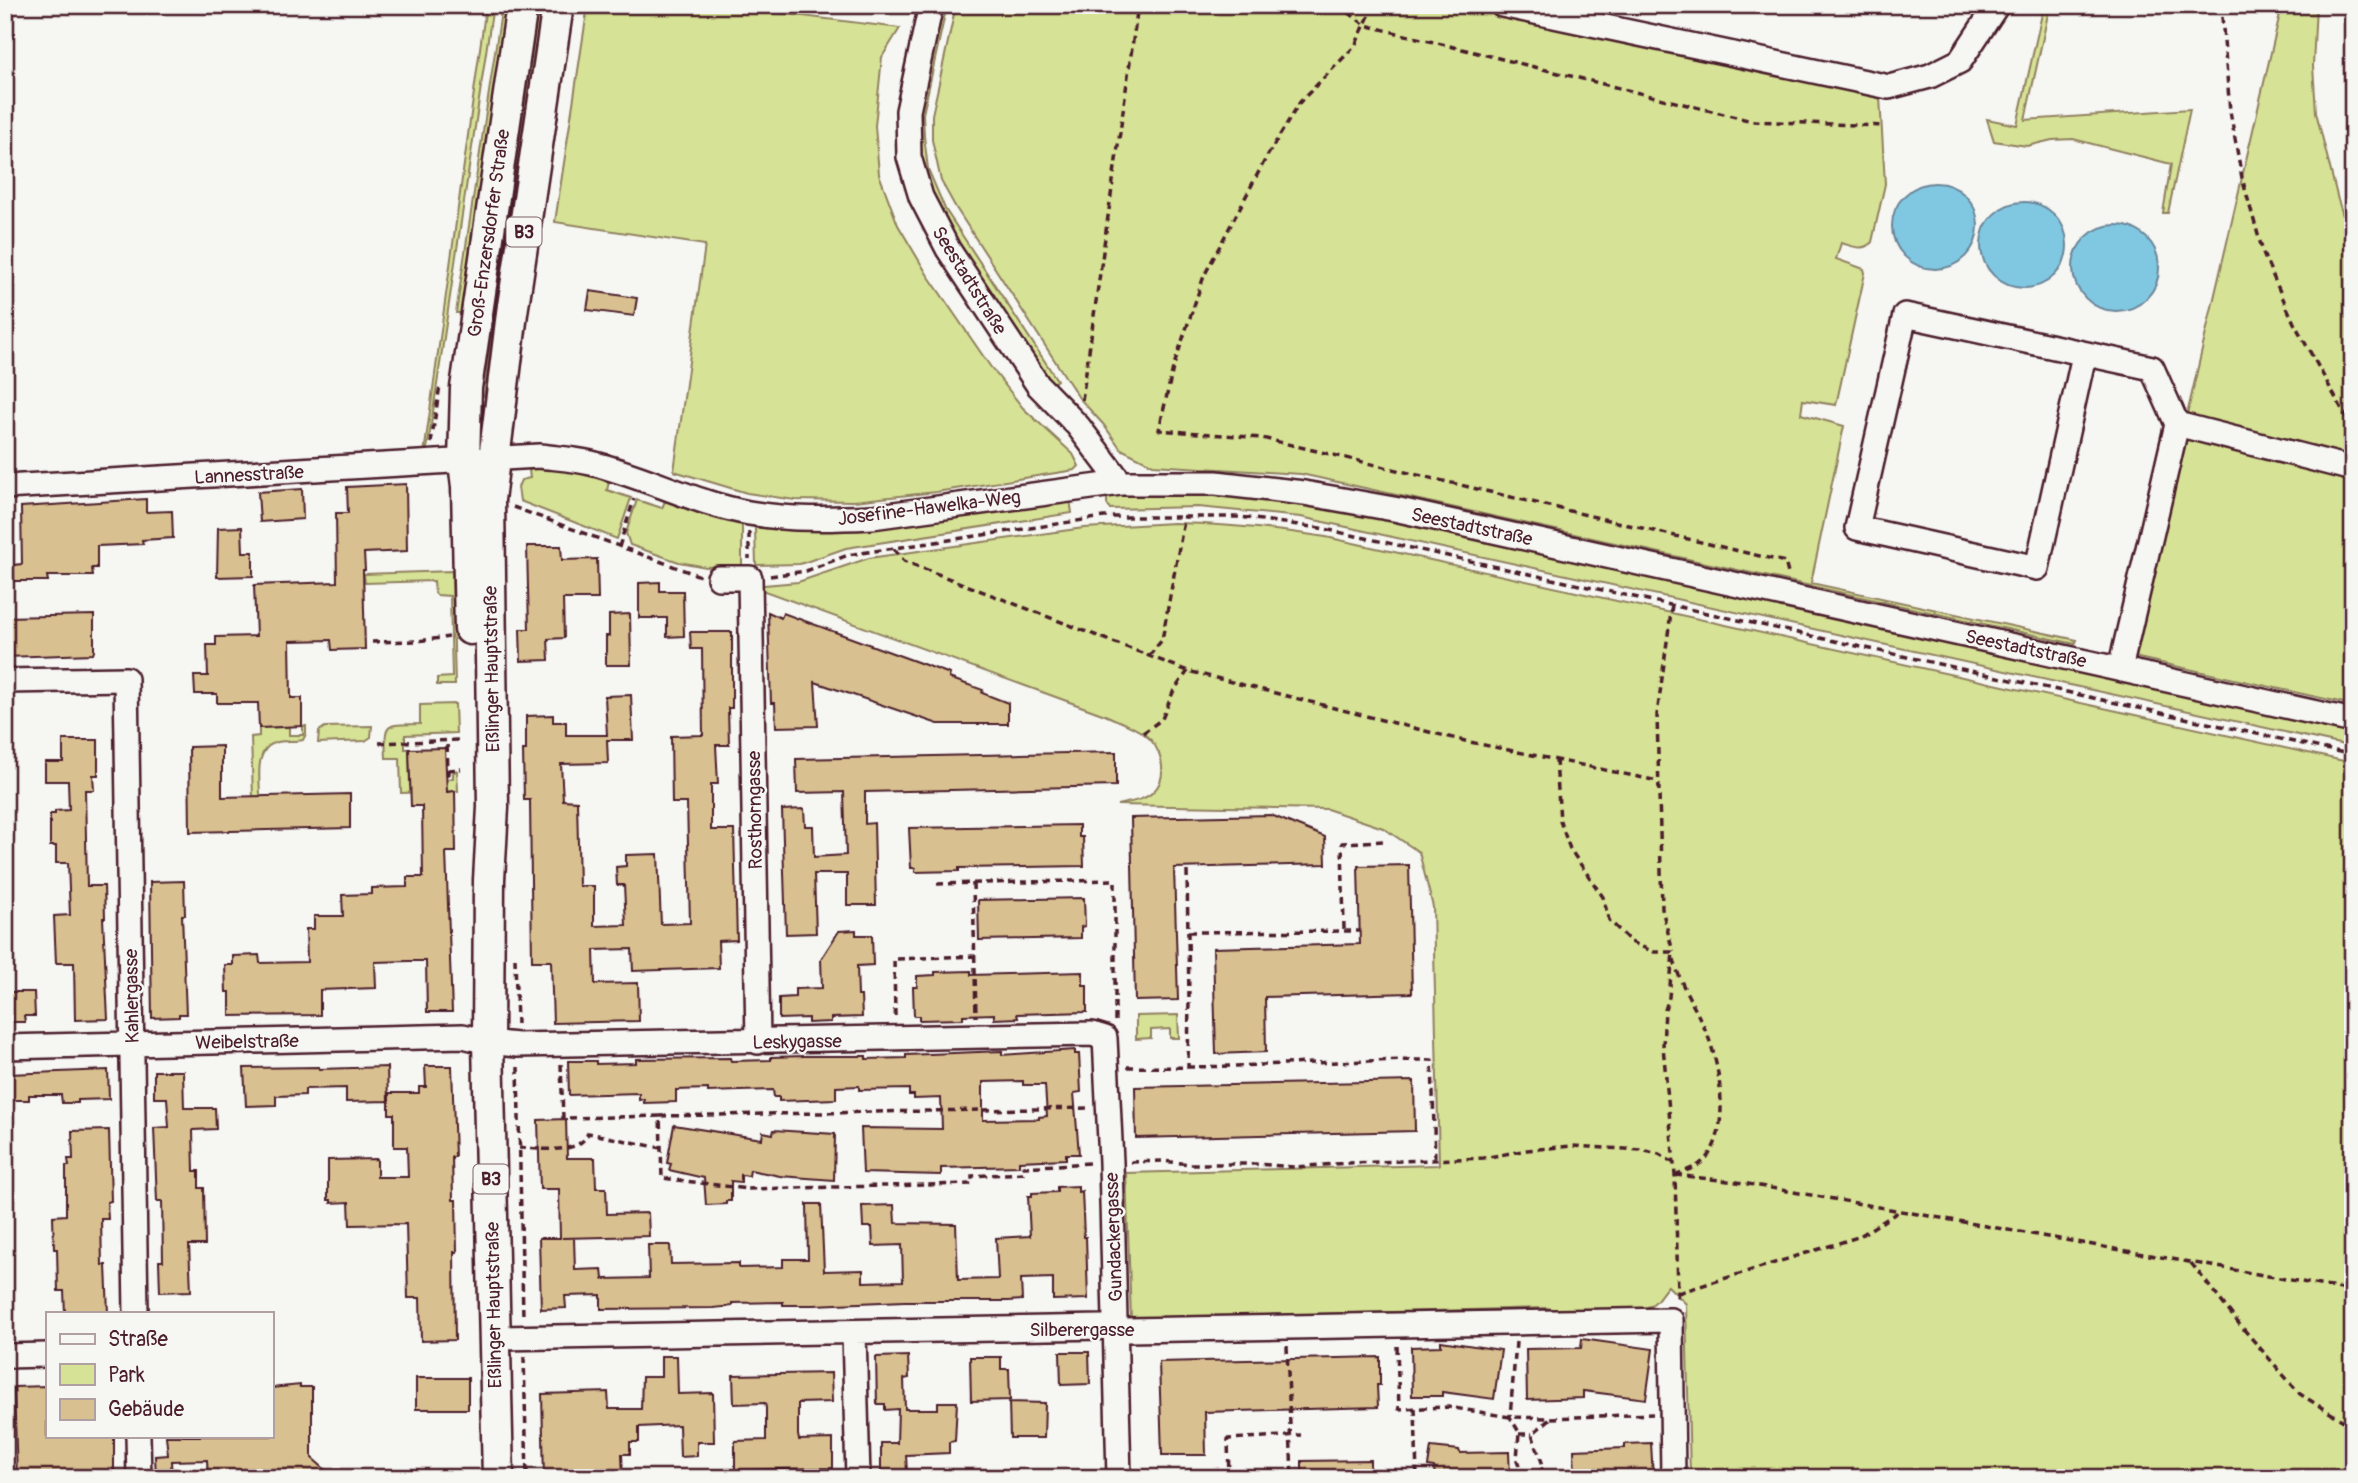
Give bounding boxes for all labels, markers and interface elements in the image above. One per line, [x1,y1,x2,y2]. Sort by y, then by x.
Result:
street label: Groß-Enzersdorfer Straße [463,127,516,339]
road number: B3 [506,218,542,246]
street label: Seestadtstraße [926,222,1012,340]
street label: Lannesstraße [194,460,305,490]
street label: Josefine-Hawelka-Weg [836,485,1022,531]
street label: Seestadtstraße [1409,502,1535,552]
street label: Eßlinger Hauptstraße [479,585,505,753]
street label: Seestadtstraße [1963,624,2089,674]
street label: Rosthorngasse [742,750,768,870]
street label: Kahlergasse [119,948,145,1043]
street label: Weibelstraße [195,1029,300,1055]
street label: Leskygasse [752,1029,843,1055]
road number: B3 [474,1164,508,1194]
street label: Gundackergasse [1100,1171,1128,1302]
street label: Eßlinger Hauptstraße [481,1221,507,1389]
legend [46,1312,273,1438]
street label: Silberergasse [1030,1318,1135,1342]
text: Straße [108,1326,168,1353]
text: Park [108,1362,145,1389]
text: Gebäude [108,1396,185,1423]

